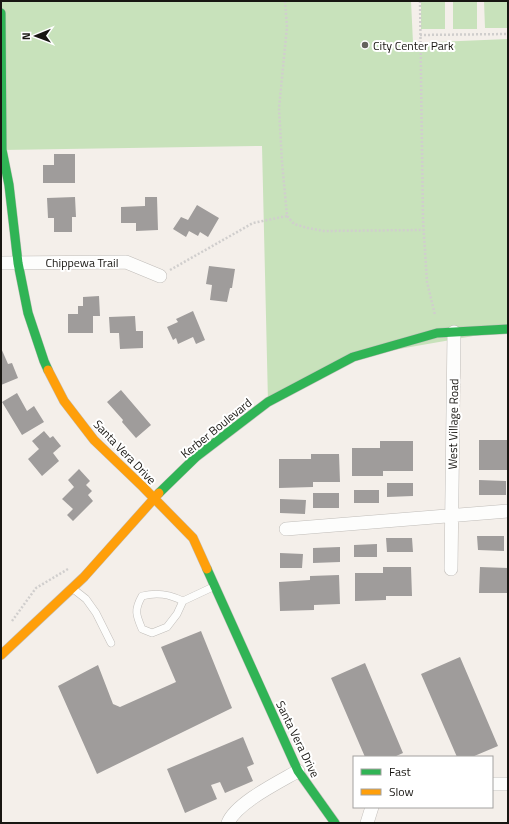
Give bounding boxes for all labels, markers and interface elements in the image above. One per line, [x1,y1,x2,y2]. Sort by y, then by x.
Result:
north arrow [16,16,56,56]
text: N [18,32,34,40]
place label: City Center Park [373,36,454,55]
marker: City Center Park [360,40,370,50]
street label: Chippewa Trail [46,253,118,272]
street label: West Village Road [443,378,463,470]
street label: Kerber Boulevard [176,393,256,463]
street label: Santa Vera Drive [89,415,161,489]
street label: Santa Vera Drive [271,697,325,781]
legend [353,756,493,808]
text: Fast [389,762,412,781]
text: Slow [389,782,414,801]

